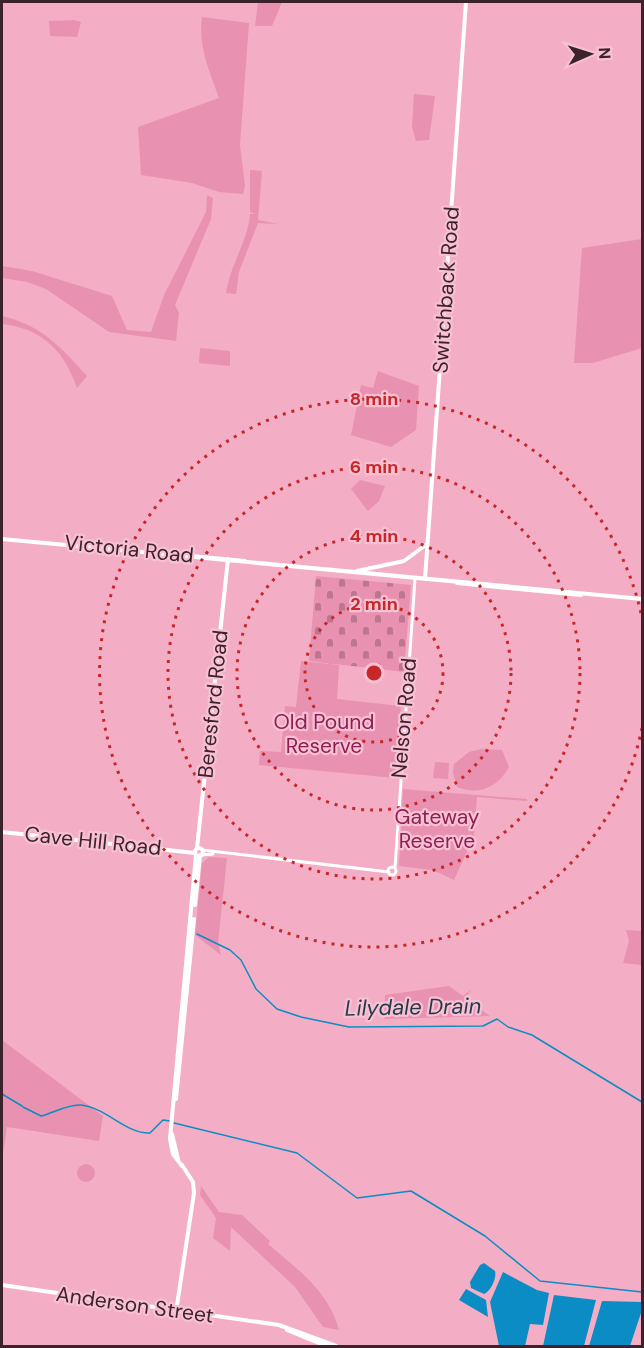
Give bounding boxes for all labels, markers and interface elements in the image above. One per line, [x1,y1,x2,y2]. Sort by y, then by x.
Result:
north arrow [560,24,620,84]
text: N [594,47,615,60]
street label: Switchback Road [426,206,466,374]
text: 8 min [350,387,398,411]
text: 6 min [350,455,398,479]
text: 4 min [350,524,398,548]
street label: Victoria Road [63,528,195,570]
text: 2 min [350,592,398,616]
street label: Beresford Road [191,629,235,779]
street label: Nelson Road [385,657,423,779]
centre of rings [364,663,384,683]
park label: Old Pound Reserve [274,708,374,760]
park label: Gateway Reserve [395,803,480,855]
street label: Cave Hill Road [23,820,163,862]
water label: Lilydale Drain [344,991,482,1023]
street label: Anderson Street [54,1280,216,1330]

